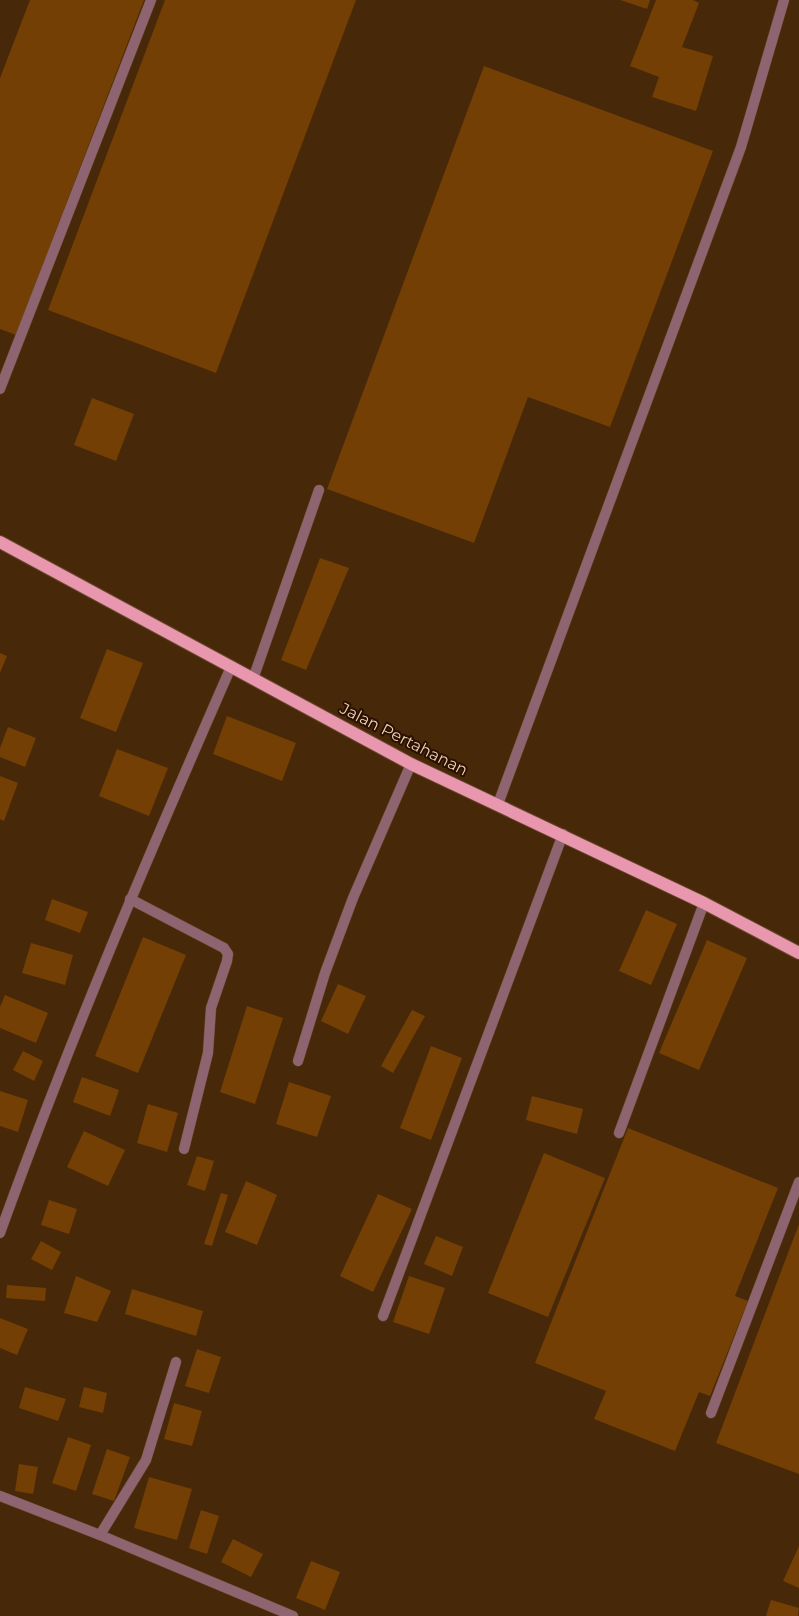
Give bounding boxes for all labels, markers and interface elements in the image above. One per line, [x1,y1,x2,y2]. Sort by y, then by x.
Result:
street label: Jalan Pertahanan [336,698,471,779]

